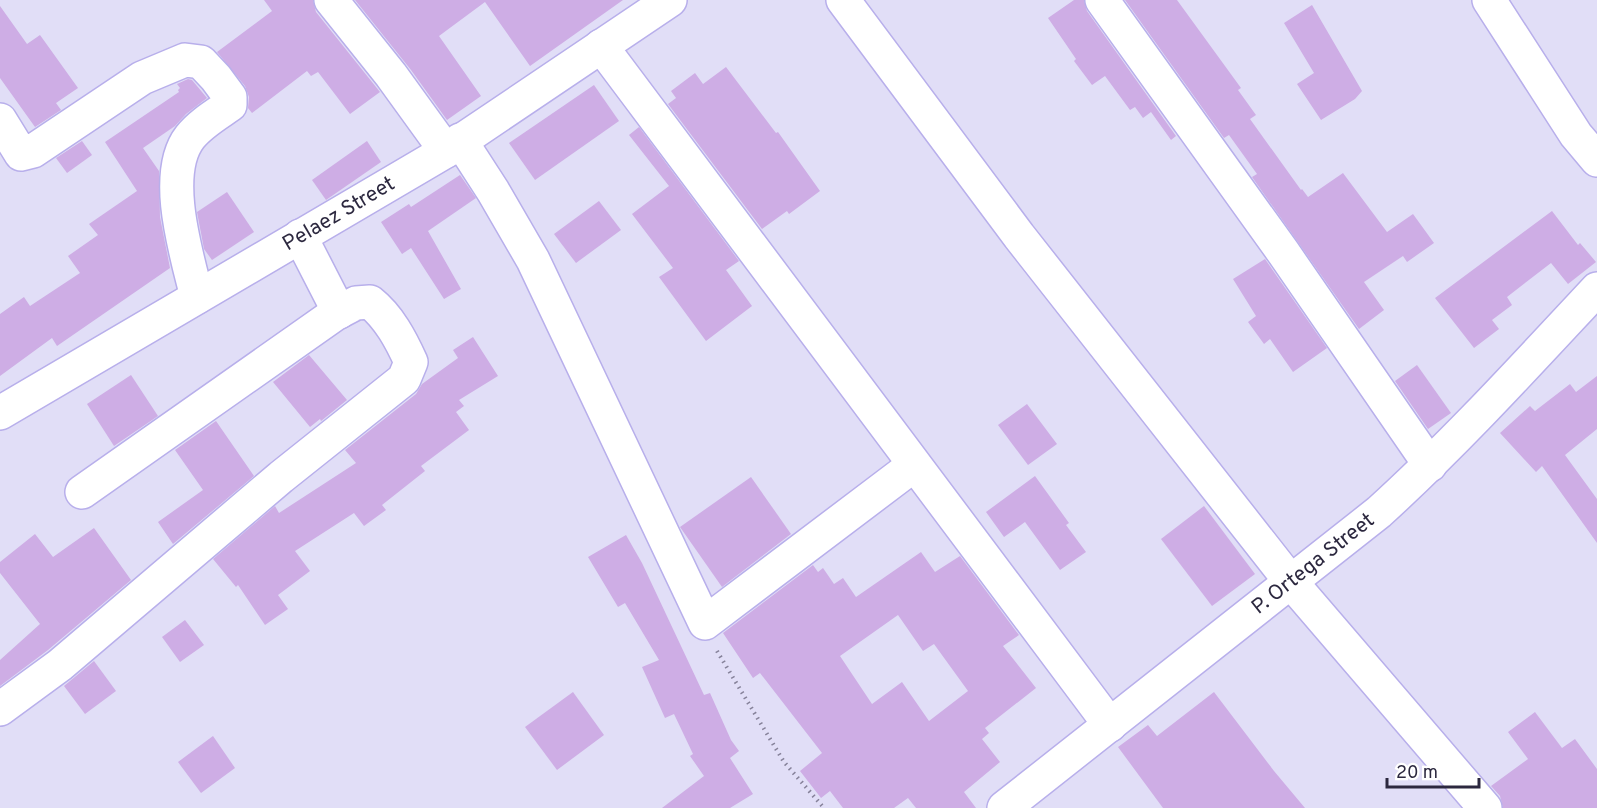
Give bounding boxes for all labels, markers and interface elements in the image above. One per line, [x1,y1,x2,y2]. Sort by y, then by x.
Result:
street label: Pelaez Street [278,170,400,257]
street label: P. Ortega Street [1246,507,1380,621]
scale bar [1387,751,1478,789]
text: 20 m [1396,762,1438,785]

